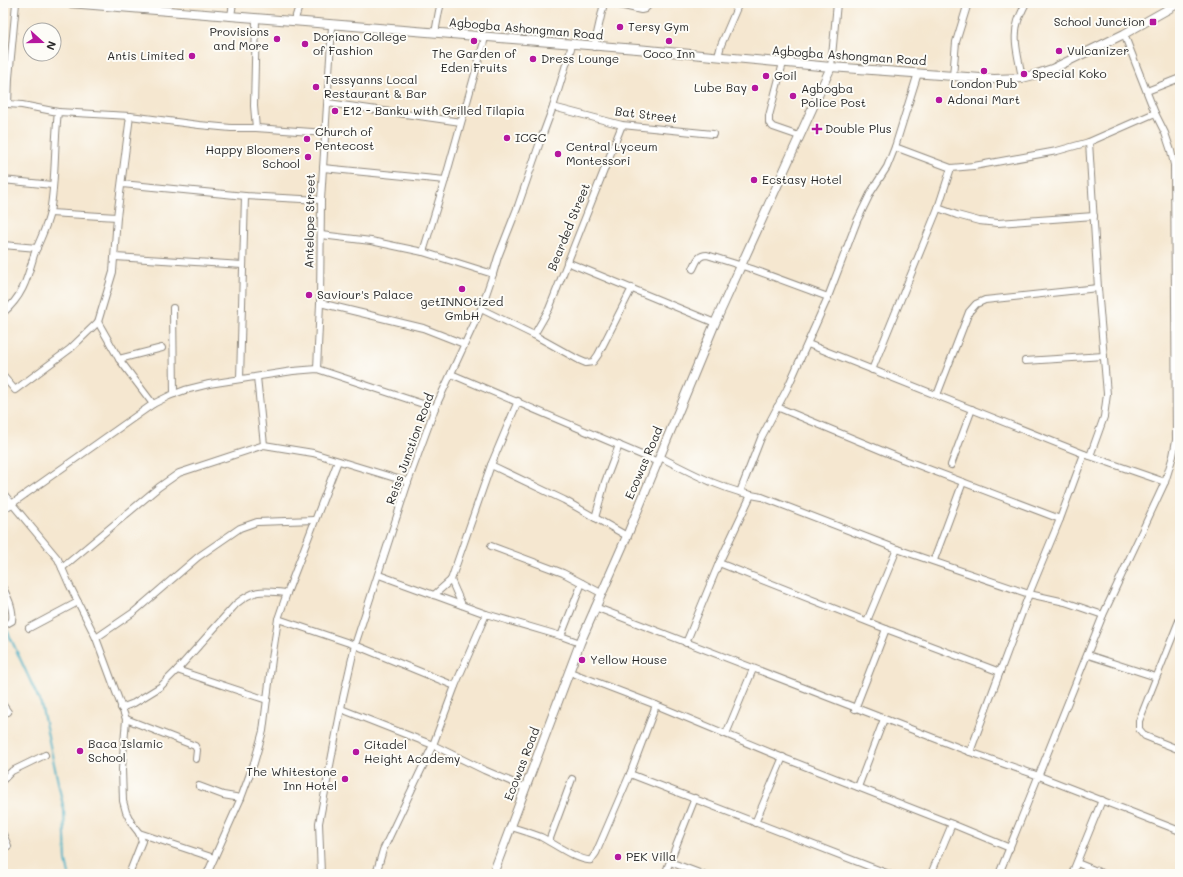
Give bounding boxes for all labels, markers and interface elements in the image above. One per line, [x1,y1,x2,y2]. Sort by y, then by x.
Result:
street label: Agbogba Ashongman Road [448,13,604,43]
place label: School Junction [1054,13,1145,29]
marker: School Junction [1148,17,1158,27]
place label: Tersy Gym [628,18,689,34]
north arrow [22,22,62,62]
marker: Tersy Gym [615,22,625,32]
place label: Provisions and More [209,23,269,53]
place label: Doriano College of Fashion [313,28,407,58]
marker: Provisions and More [272,34,282,44]
marker: The Garden of Eden Fruits [469,36,479,46]
marker: Coco Inn [664,36,674,46]
text: N [43,39,60,52]
marker: Doriano College of Fashion [300,39,310,49]
street label: Agbogba Ashongman Road [771,42,927,68]
place label: Vulcanizer [1067,42,1129,58]
place label: The Garden of Eden Fruits [432,45,517,75]
place label: Coco Inn [643,45,695,61]
marker: Vulcanizer [1054,46,1064,56]
place label: Antis Limited [107,47,184,63]
place label: Dress Lounge [541,50,619,66]
marker: Antis Limited [187,51,197,61]
marker: Dress Lounge [528,54,538,64]
place label: Special Koko [1032,65,1107,81]
marker: London Pub [979,66,989,76]
place label: Goil [774,67,797,83]
marker: Special Koko [1019,69,1029,79]
place label: Tessyanns Local Restaurant & Bar [324,71,427,101]
marker: Goil [761,71,771,81]
place label: London Pub [951,75,1017,91]
place label: Lube Bay [694,79,747,95]
place label: Agbogba Police Post [801,80,866,110]
marker: Tessyanns Local Restaurant & Bar [311,82,321,92]
marker: Lube Bay [750,83,760,93]
marker: Agbogba Police Post [788,91,798,101]
place label: Adonai Mart [947,91,1020,107]
marker: Adonai Mart [934,95,944,105]
place label: E12 - Banku with Grilled Tilapia [343,102,525,118]
street label: Bat Street [614,102,678,126]
marker: E12 - Banku with Grilled Tilapia [330,106,340,116]
place label: Double Plus [825,120,892,136]
place label: Church of Pentecost [315,123,374,153]
marker: Double Plus [812,124,822,134]
place label: ICGC [515,129,547,145]
marker: ICGC [502,133,512,143]
marker: Church of Pentecost [302,134,312,144]
place label: Central Lyceum Montessori [566,138,657,168]
place label: Happy Bloomers School [206,141,300,171]
marker: Central Lyceum Montessori [553,149,563,159]
marker: Happy Bloomers School [303,152,313,162]
place label: Ecstasy Hotel [762,171,842,187]
street label: Antelope Street [300,174,318,268]
marker: Ecstasy Hotel [749,175,759,185]
street label: Bearded Street [543,180,593,273]
marker: getINNOtized GmbH [457,284,467,294]
place label: Saviour's Palace [317,286,413,302]
marker: Saviour's Palace [304,290,314,300]
place label: getINNOtized GmbH [421,293,504,323]
street label: Reiss Junction Road [381,390,437,507]
street label: Ecowas Road [621,424,666,501]
place label: Yellow House [590,651,667,667]
marker: Yellow House [577,655,587,665]
street label: Ecowas Road [500,724,543,803]
place label: Baca Islamic School [88,735,163,765]
place label: Citadel Height Academy [364,736,460,766]
marker: Baca Islamic School [75,746,85,756]
marker: Citadel Height Academy [351,747,361,757]
place label: The Whitestone Inn Hotel [246,763,337,793]
marker: The Whitestone Inn Hotel [340,774,350,784]
place label: PEK Villa [626,848,676,864]
marker: PEK Villa [613,852,623,862]

